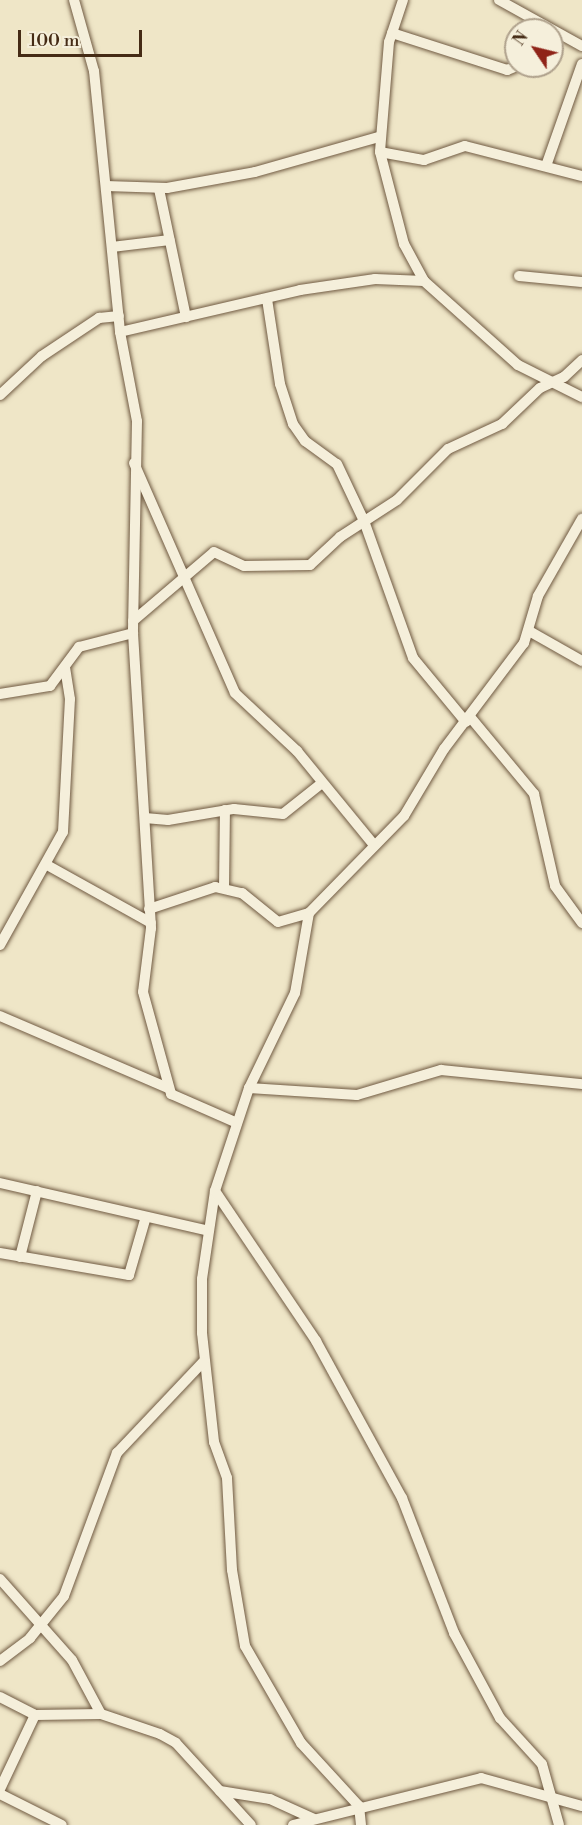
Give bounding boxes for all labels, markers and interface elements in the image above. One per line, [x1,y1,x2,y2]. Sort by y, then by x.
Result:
scale bar [21,18,146,56]
north arrow [504,18,564,78]
text: N [509,28,533,50]
text: 100 m [29,29,80,52]

